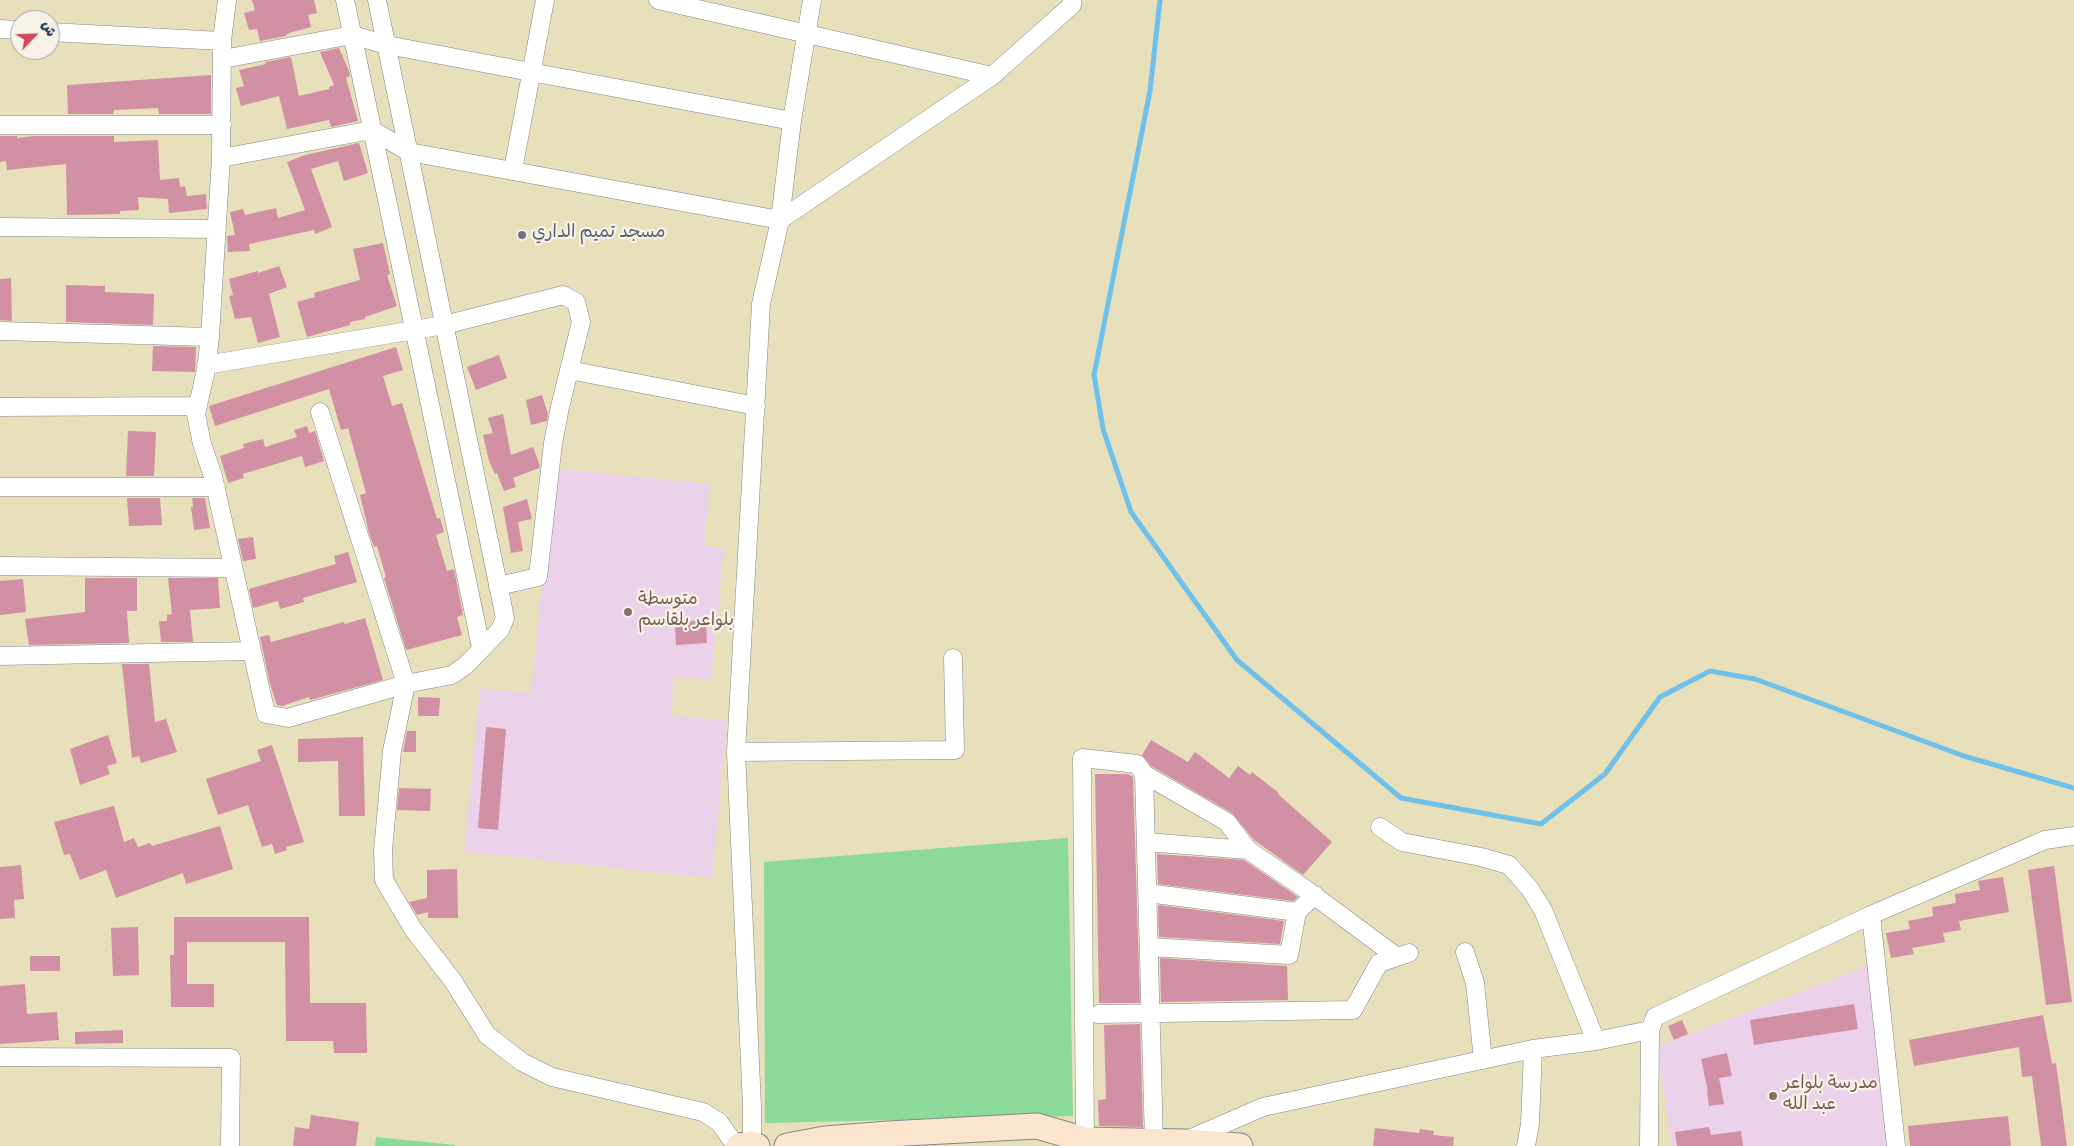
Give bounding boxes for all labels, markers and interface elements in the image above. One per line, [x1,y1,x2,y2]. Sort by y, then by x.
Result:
north arrow [10,10,60,60]
text: ش [36,18,60,40]
place label: مسجد تميم الداري [532,224,665,246]
marker: مسجد تميم الداري [516,229,528,241]
place label: متوسطة بلواعر بلقاسم [638,591,734,634]
marker: متوسطة بلواعر بلقاسم [622,606,634,618]
place label: مدرسة بلواعر عبد الله [1783,1075,1878,1118]
marker: مدرسة بلواعر عبد الله [1767,1090,1779,1102]

